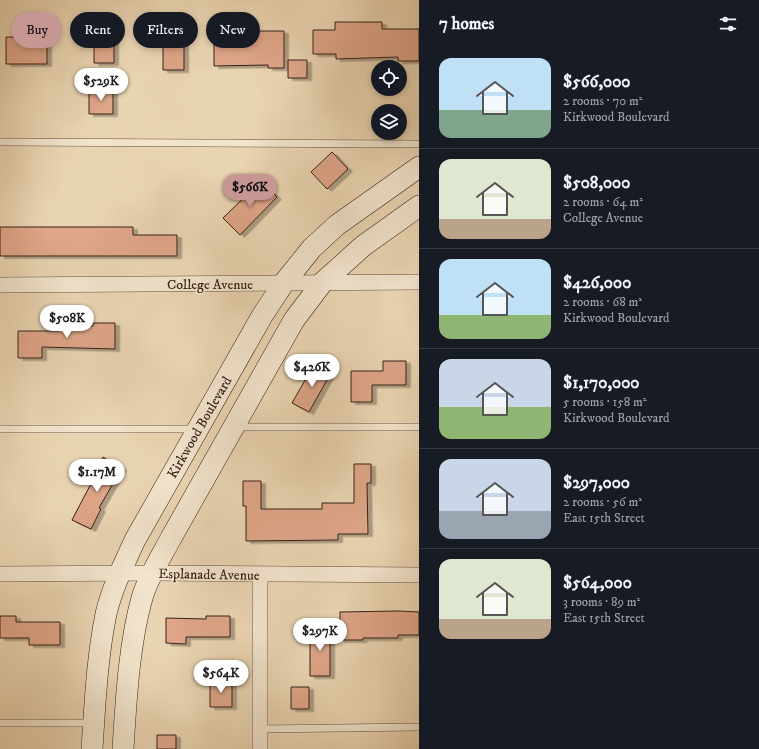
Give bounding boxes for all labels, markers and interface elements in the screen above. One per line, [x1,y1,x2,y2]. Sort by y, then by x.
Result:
chip: Buy [12,12,62,48]
chip: Rent [70,12,125,48]
chip: Filters [133,12,198,48]
chip: New [206,12,260,48]
text: 7 homes [439,13,494,35]
icon: filters [717,13,739,35]
map controls [371,60,407,140]
button: locate [371,60,407,96]
pin: $529K [73,68,129,102]
text: $566,000 [563,71,630,93]
text: $529K [83,73,119,89]
icon: home [471,74,519,122]
text: 2 rooms · 70 m² [563,93,643,109]
button: layers [371,104,407,140]
text: Kirkwood Boulevard [563,109,670,125]
text: $508,000 [563,172,630,194]
pin: $566K [222,174,278,208]
icon: home [471,175,519,223]
text: $566K [232,179,268,195]
text: 2 rooms · 64 m² [563,194,643,210]
text: College Avenue [563,210,643,226]
text: $426,000 [563,272,631,294]
icon: home [471,275,519,323]
street label: College Avenue [167,276,253,294]
text: 2 rooms · 68 m² [563,294,642,310]
pin: $508K [39,305,95,339]
text: $508K [49,310,85,326]
text: Kirkwood Boulevard [563,310,670,326]
pin: $426K [284,354,340,388]
text: $426K [294,359,330,375]
text: $1,170,000 [563,372,639,394]
street label: Kirkwood Boulevard [163,373,236,482]
icon: home [471,375,519,423]
text: 5 rooms · 158 m² [563,394,647,410]
text: Kirkwood Boulevard [563,410,670,426]
pin: $1.17M [64,459,130,493]
text: $1.17M [78,464,116,480]
text: $297,000 [563,472,630,494]
icon: home [471,475,519,523]
text: 2 rooms · 56 m² [563,494,642,510]
text: East 15th Street [563,510,645,526]
street label: Esplanade Avenue [158,565,260,585]
text: $564,000 [563,572,632,594]
icon: home [471,575,519,623]
text: 3 rooms · 89 m² [563,594,640,610]
text: East 15th Street [563,610,645,626]
pin: $297K [292,618,348,652]
text: $297K [302,623,338,639]
pin: $564K [193,660,249,694]
text: $564K [203,665,239,681]

